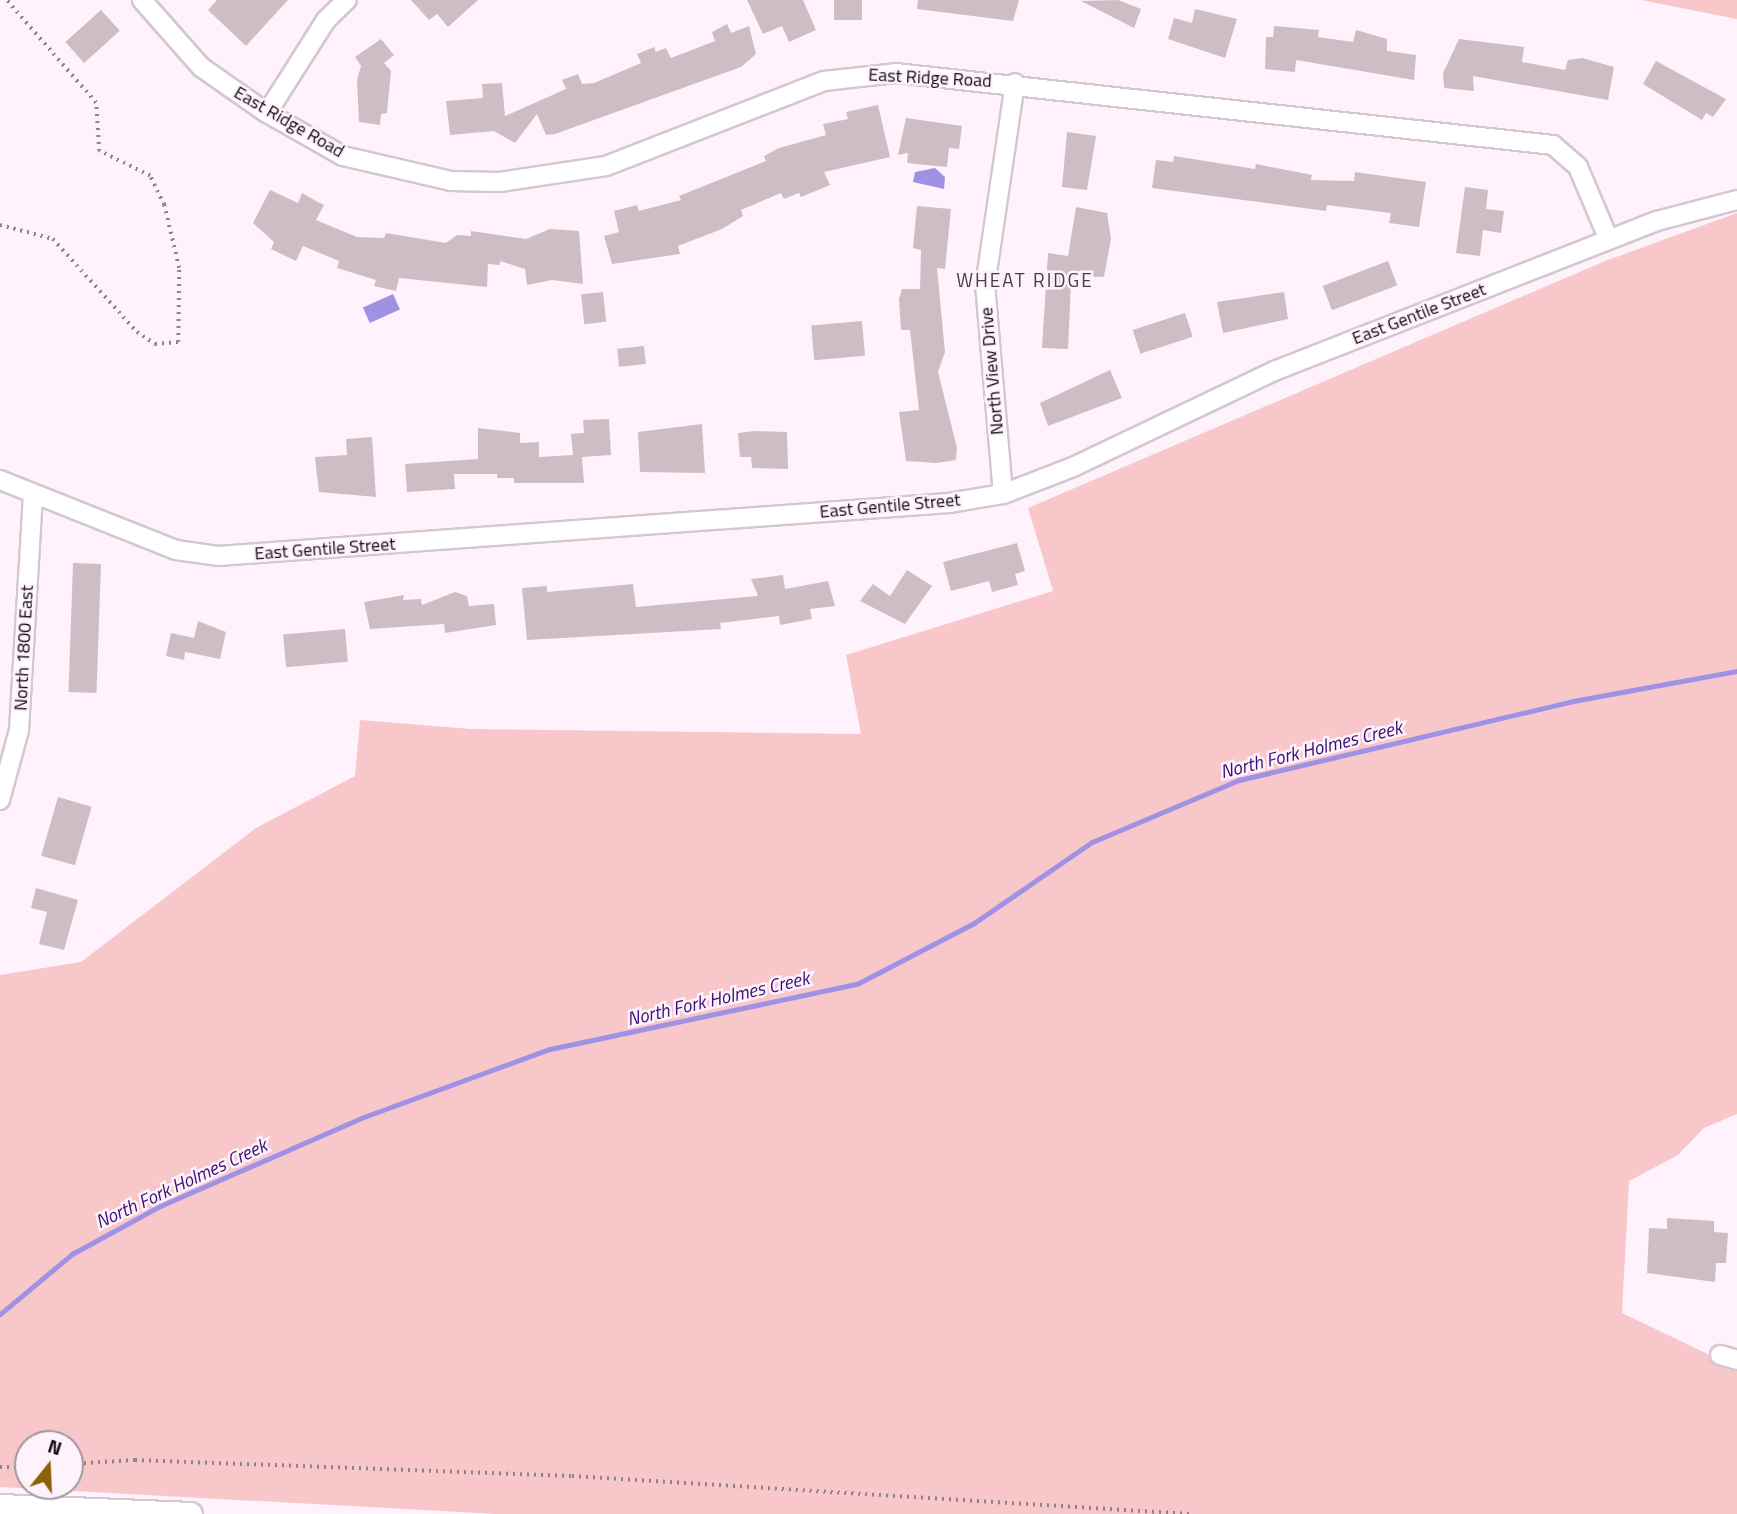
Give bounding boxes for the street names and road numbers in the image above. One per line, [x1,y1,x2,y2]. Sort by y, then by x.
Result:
street label: East Ridge Road [868,64,992,92]
street label: East Ridge Road [230,82,348,162]
street label: East Gentile Street [1349,279,1489,349]
street label: North View Drive [976,306,1008,436]
street label: East Gentile Street [819,489,961,523]
street label: East Gentile Street [254,533,396,565]
street label: North 1800 East [10,585,38,711]

